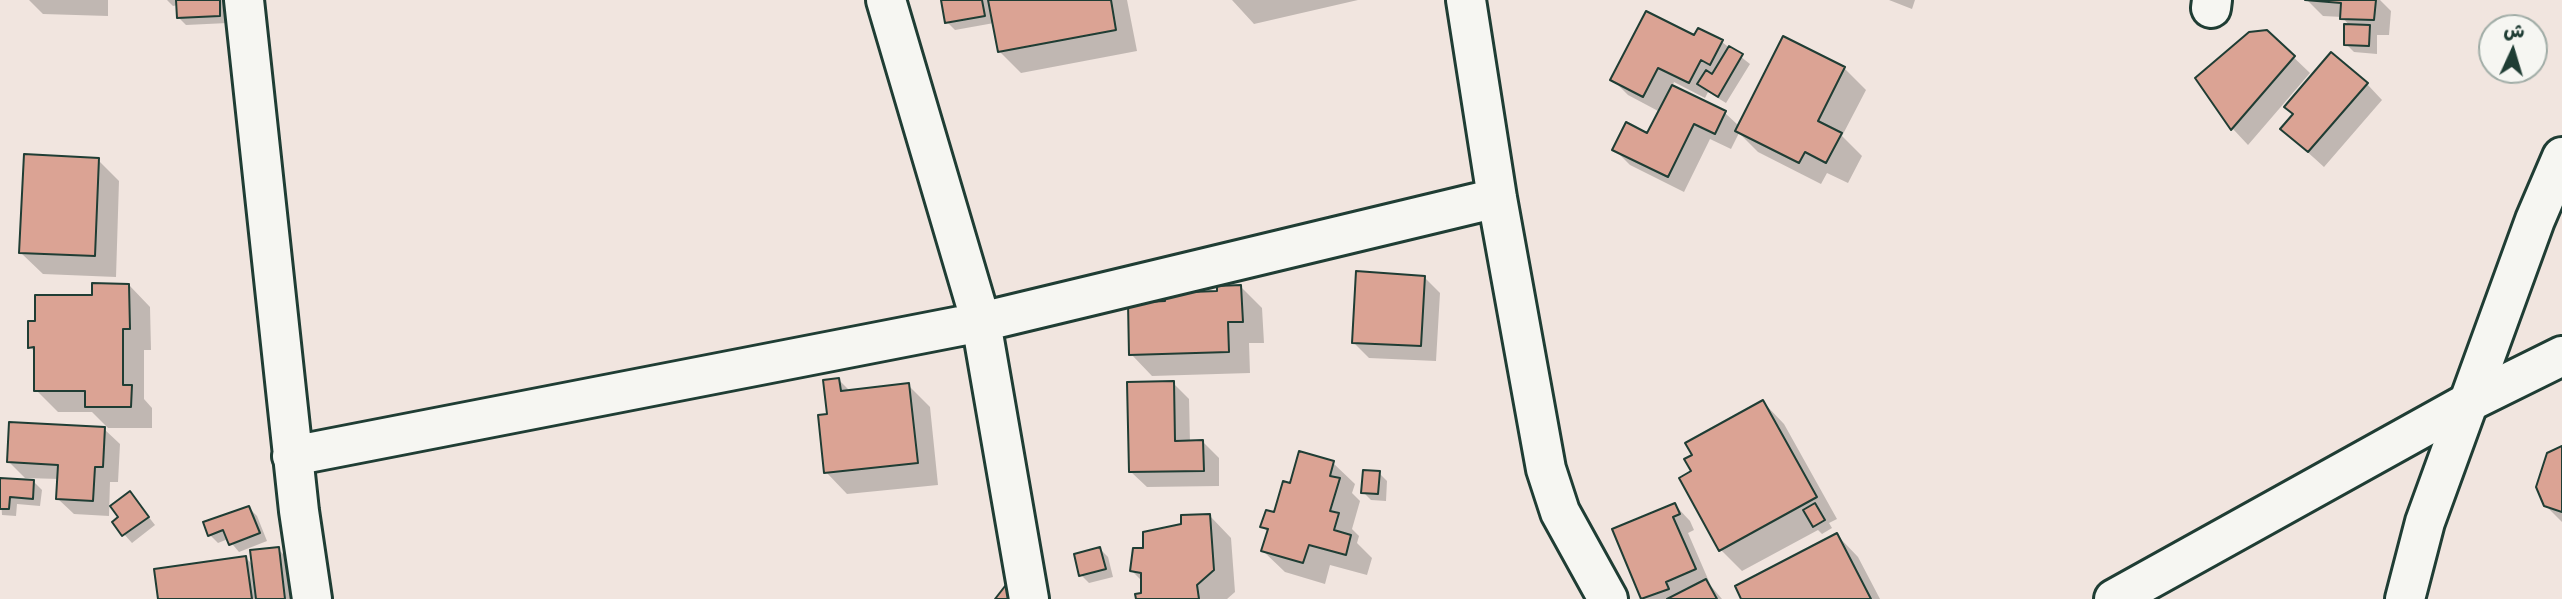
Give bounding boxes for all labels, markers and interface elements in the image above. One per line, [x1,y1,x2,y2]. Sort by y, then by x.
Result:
north arrow [2478,14,2548,84]
text: ش [2503,16,2526,43]

